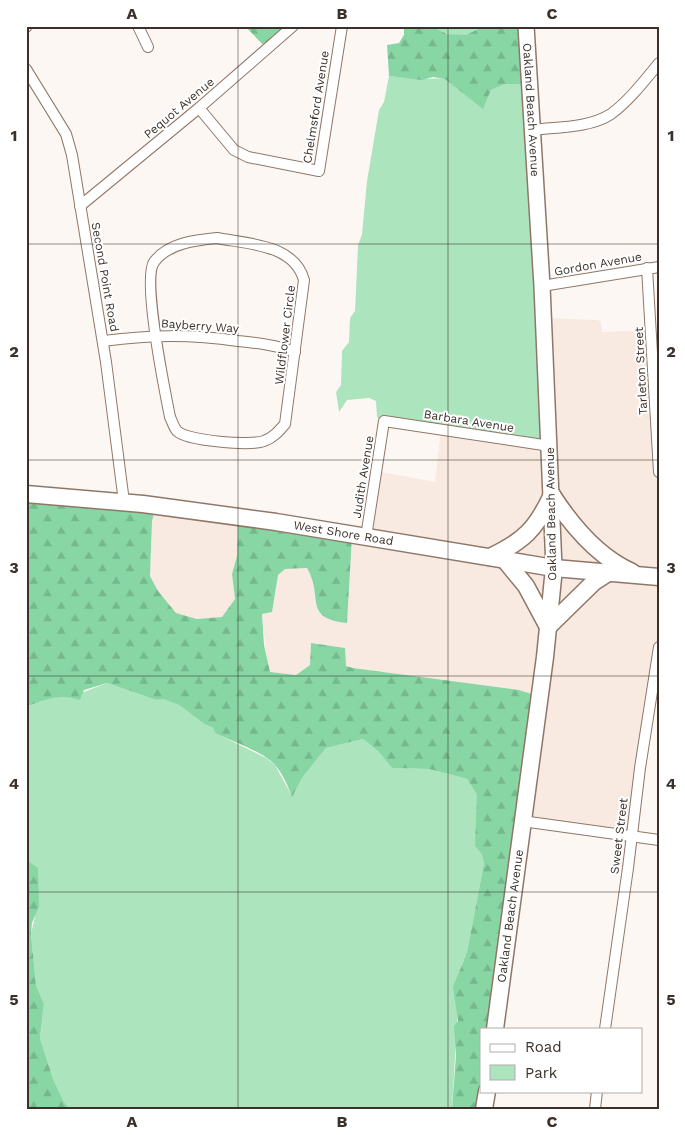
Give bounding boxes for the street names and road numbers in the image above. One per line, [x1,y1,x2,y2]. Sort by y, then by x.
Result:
street label: Oakland Beach Avenue [520,43,542,177]
street label: Chelmsford Avenue [300,50,332,164]
street label: Pequot Avenue [141,75,217,141]
street label: Second Point Road [88,221,122,333]
street label: Gordon Avenue [553,249,643,279]
street label: Wildflower Circle [272,284,298,386]
street label: Bayberry Way [161,316,240,336]
street label: Tarleton Street [632,327,650,415]
street label: Barbara Avenue [423,407,515,435]
street label: Judith Avenue [350,435,376,519]
street label: Oakland Beach Avenue [543,447,559,581]
street label: West Shore Road [293,518,394,548]
street label: Sweet Street [607,797,631,875]
street label: Oakland Beach Avenue [494,849,526,983]

